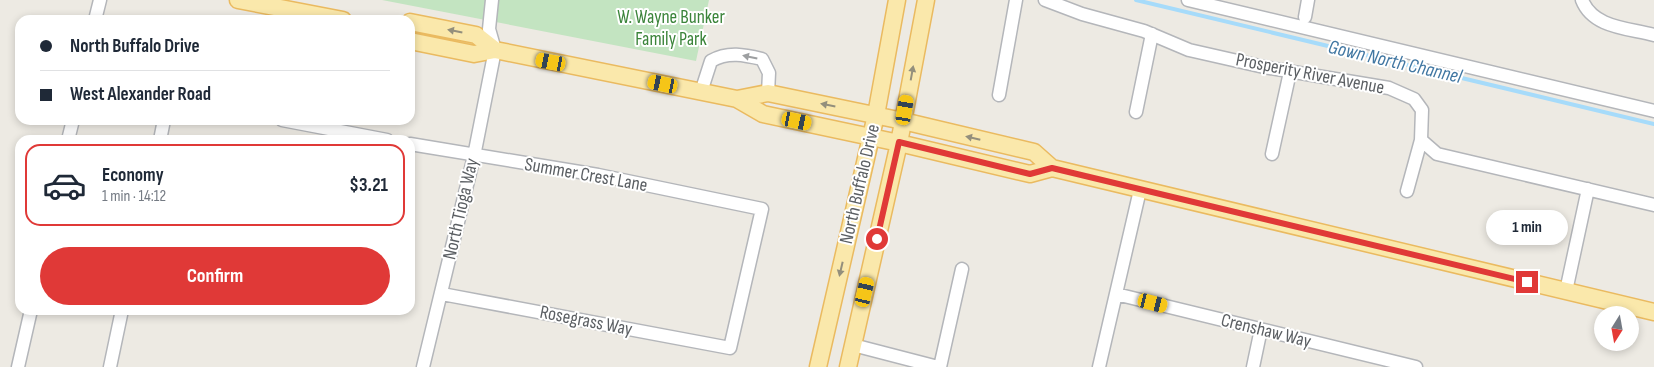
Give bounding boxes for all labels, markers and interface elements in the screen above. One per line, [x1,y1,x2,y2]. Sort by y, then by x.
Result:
park label: W. Wayne Bunker Family Park [617,6,725,51]
one-way arrow [447,27,462,35]
text: North Buffalo Drive [70,35,200,58]
water label: Gown North Channel [1326,35,1465,89]
street label: Prosperity River Avenue [1234,48,1386,100]
car [534,52,567,72]
one-way arrow [741,52,757,60]
one-way arrow [909,64,917,80]
car [646,74,679,94]
text: West Alexander Road [70,83,211,106]
car [895,94,914,126]
one-way arrow [820,101,836,109]
car [780,111,813,131]
street label: North Buffalo Drive [835,122,885,246]
one-way arrow [966,134,981,142]
street label: Summer Crest Lane [523,153,649,197]
street label: North Tioga Way [438,155,484,262]
icon: car [42,163,87,208]
text: Economy [102,164,164,187]
text: $3.21 [349,174,388,197]
text: 1 min · 14:12 [102,187,166,206]
callout: 1 min [1486,210,1568,244]
text: 1 min [1512,218,1542,237]
route start [866,228,888,250]
button: Confirm [40,247,390,305]
one-way arrow [837,262,845,277]
route end [1516,271,1538,293]
car [854,276,875,308]
car [1136,292,1169,314]
street label: Rosegrass Way [538,301,635,341]
north arrow [1594,306,1639,351]
map controls [1594,306,1639,351]
street label: Crenshaw Way [1218,309,1314,353]

